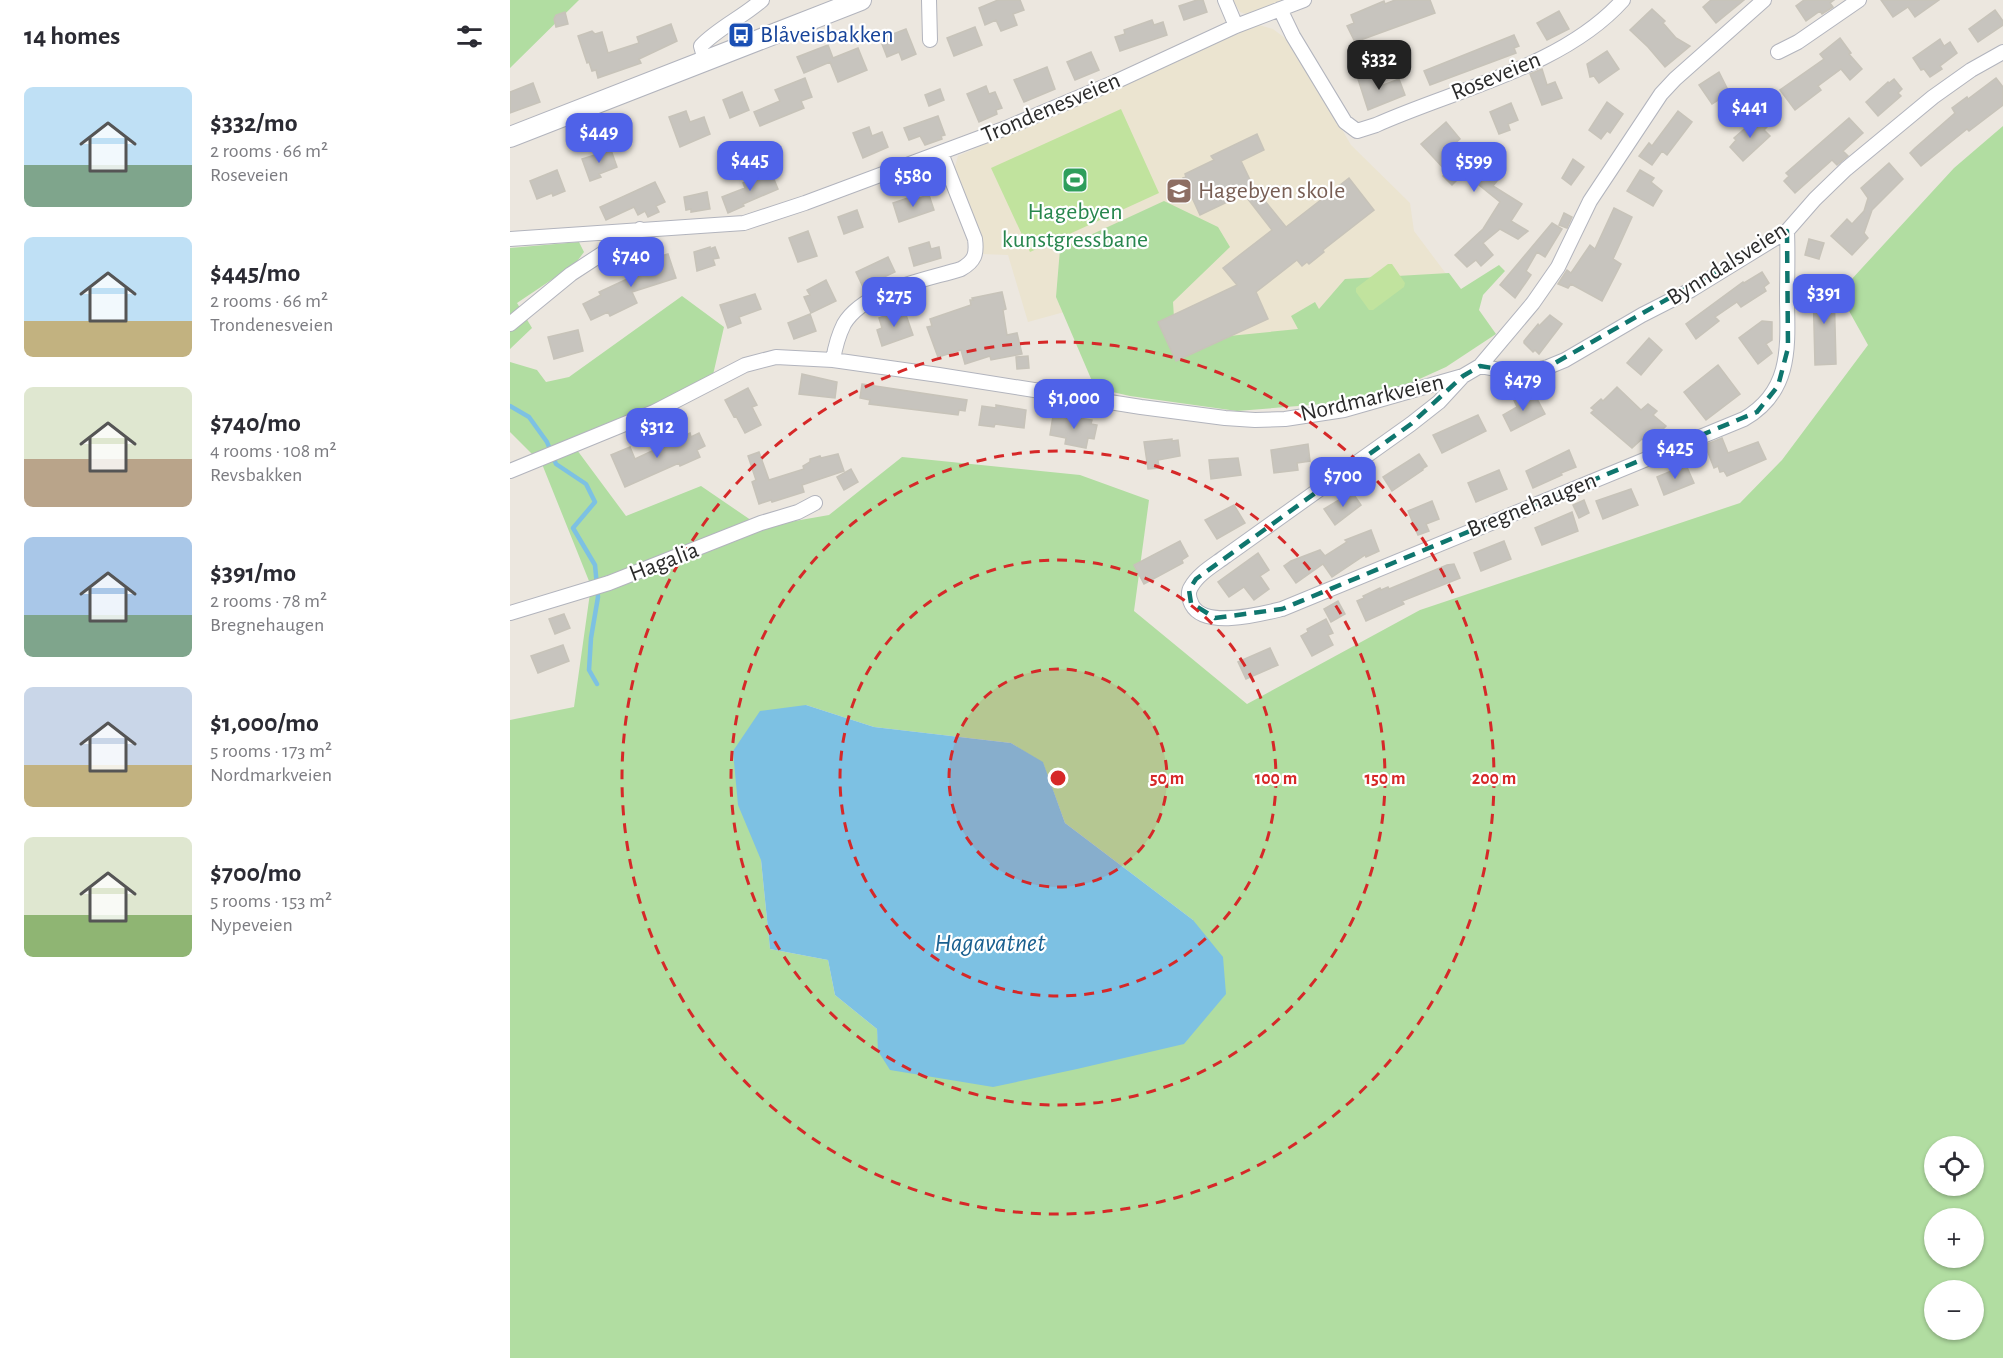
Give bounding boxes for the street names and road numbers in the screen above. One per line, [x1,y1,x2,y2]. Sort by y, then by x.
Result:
street label: Roseveien [1448,47,1544,105]
street label: Trondenesveien [978,68,1124,148]
street label: Bynndalsveien [1663,218,1791,310]
street label: Nordmarkveien [1298,370,1446,426]
street label: Bregnehaugen [1464,468,1600,542]
street label: Hagalia [626,538,702,586]

